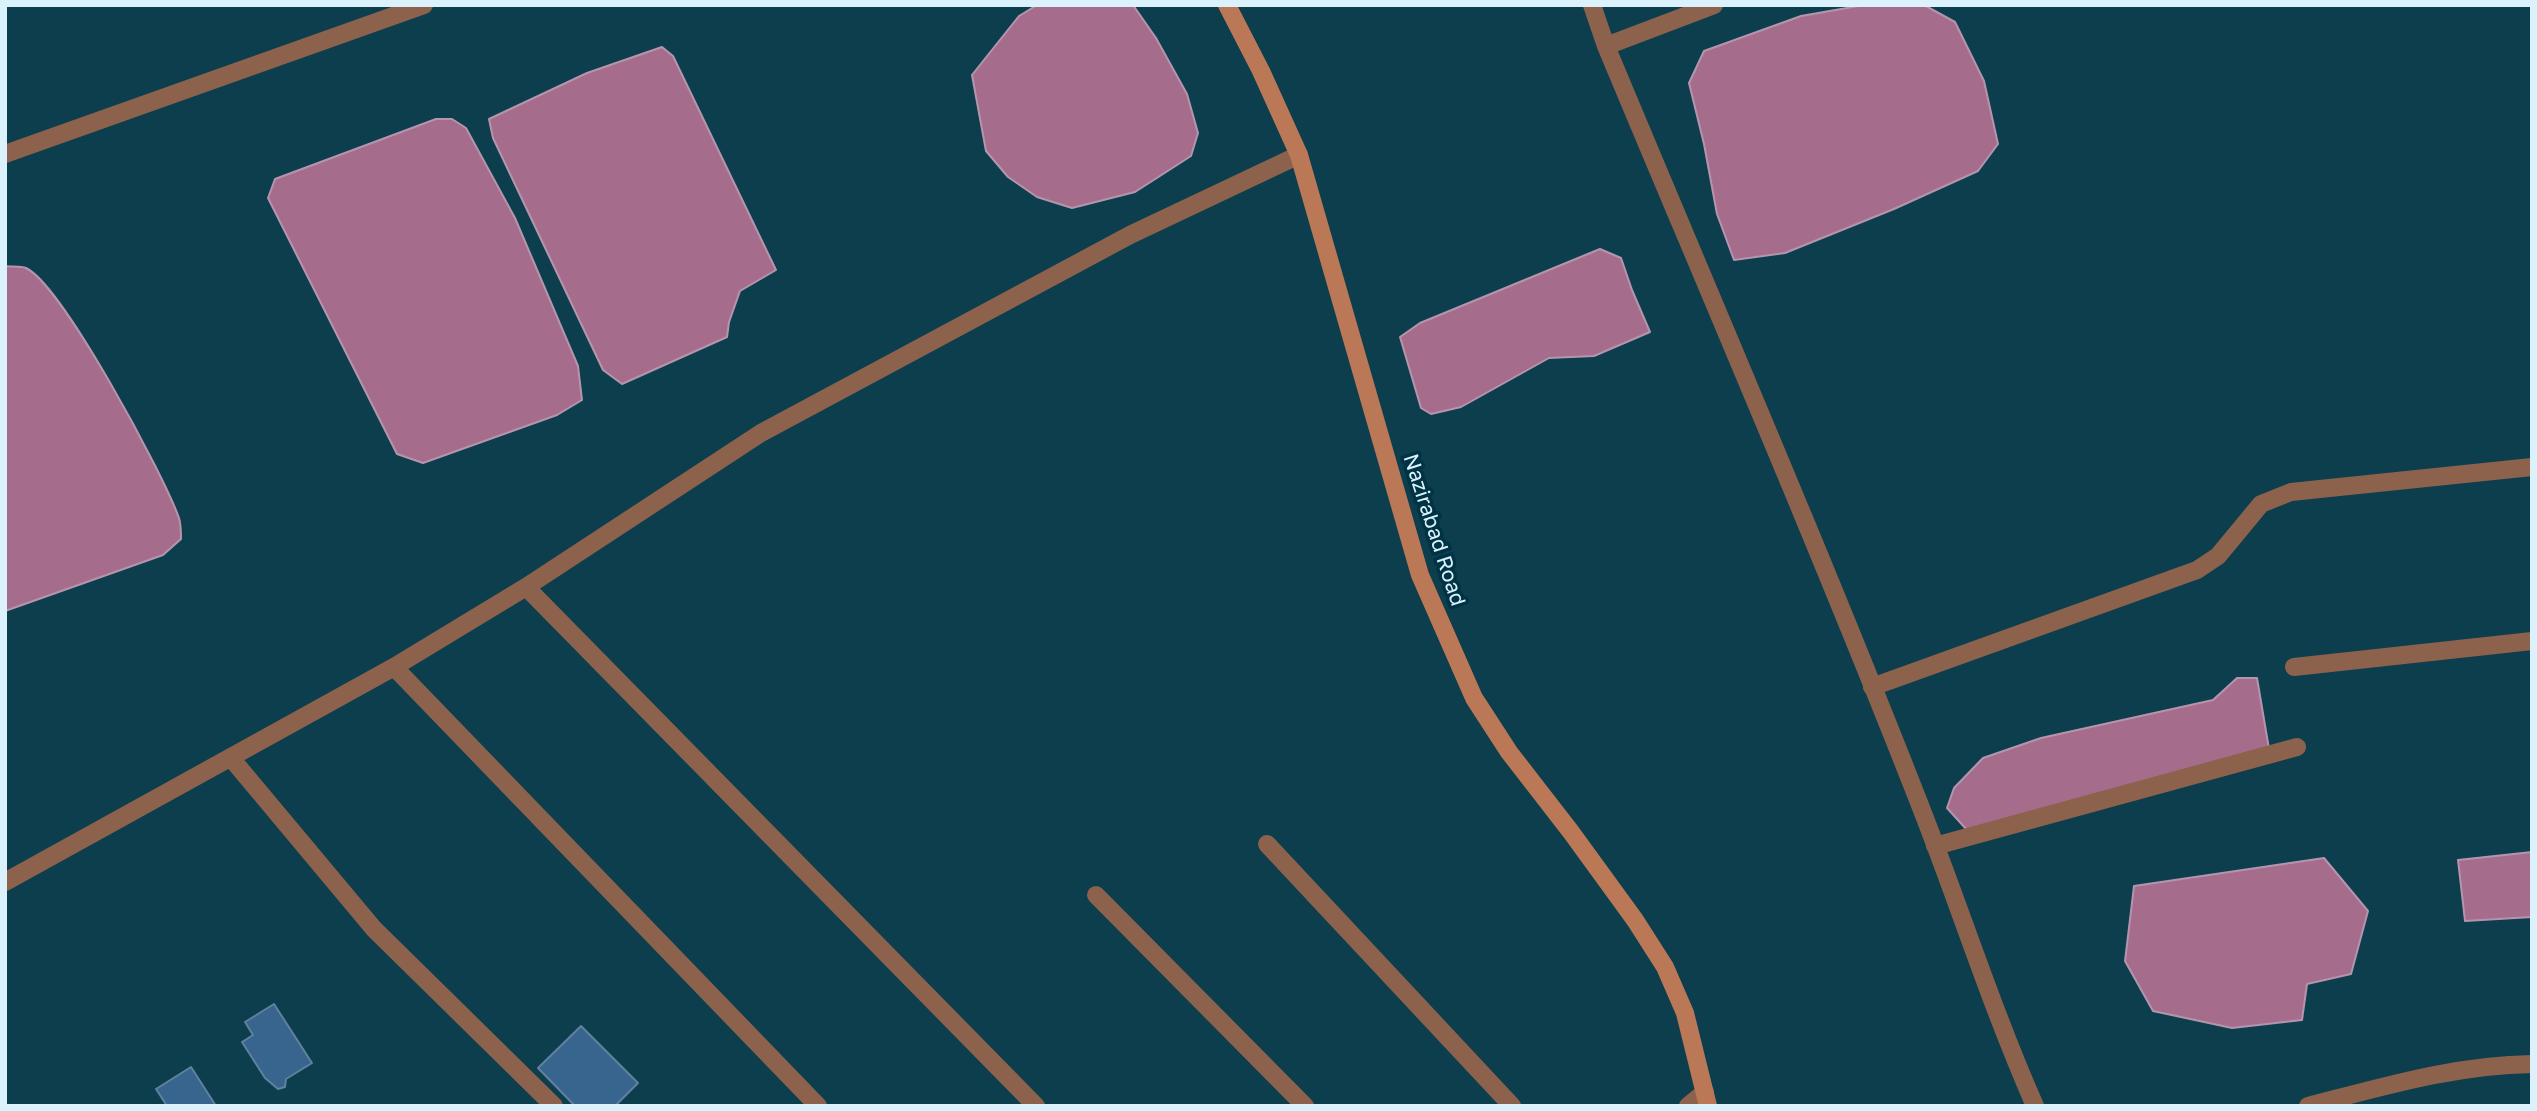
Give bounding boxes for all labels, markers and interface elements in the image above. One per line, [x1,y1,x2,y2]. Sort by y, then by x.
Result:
street label: Nazirabad Road [1398,451,1470,609]

